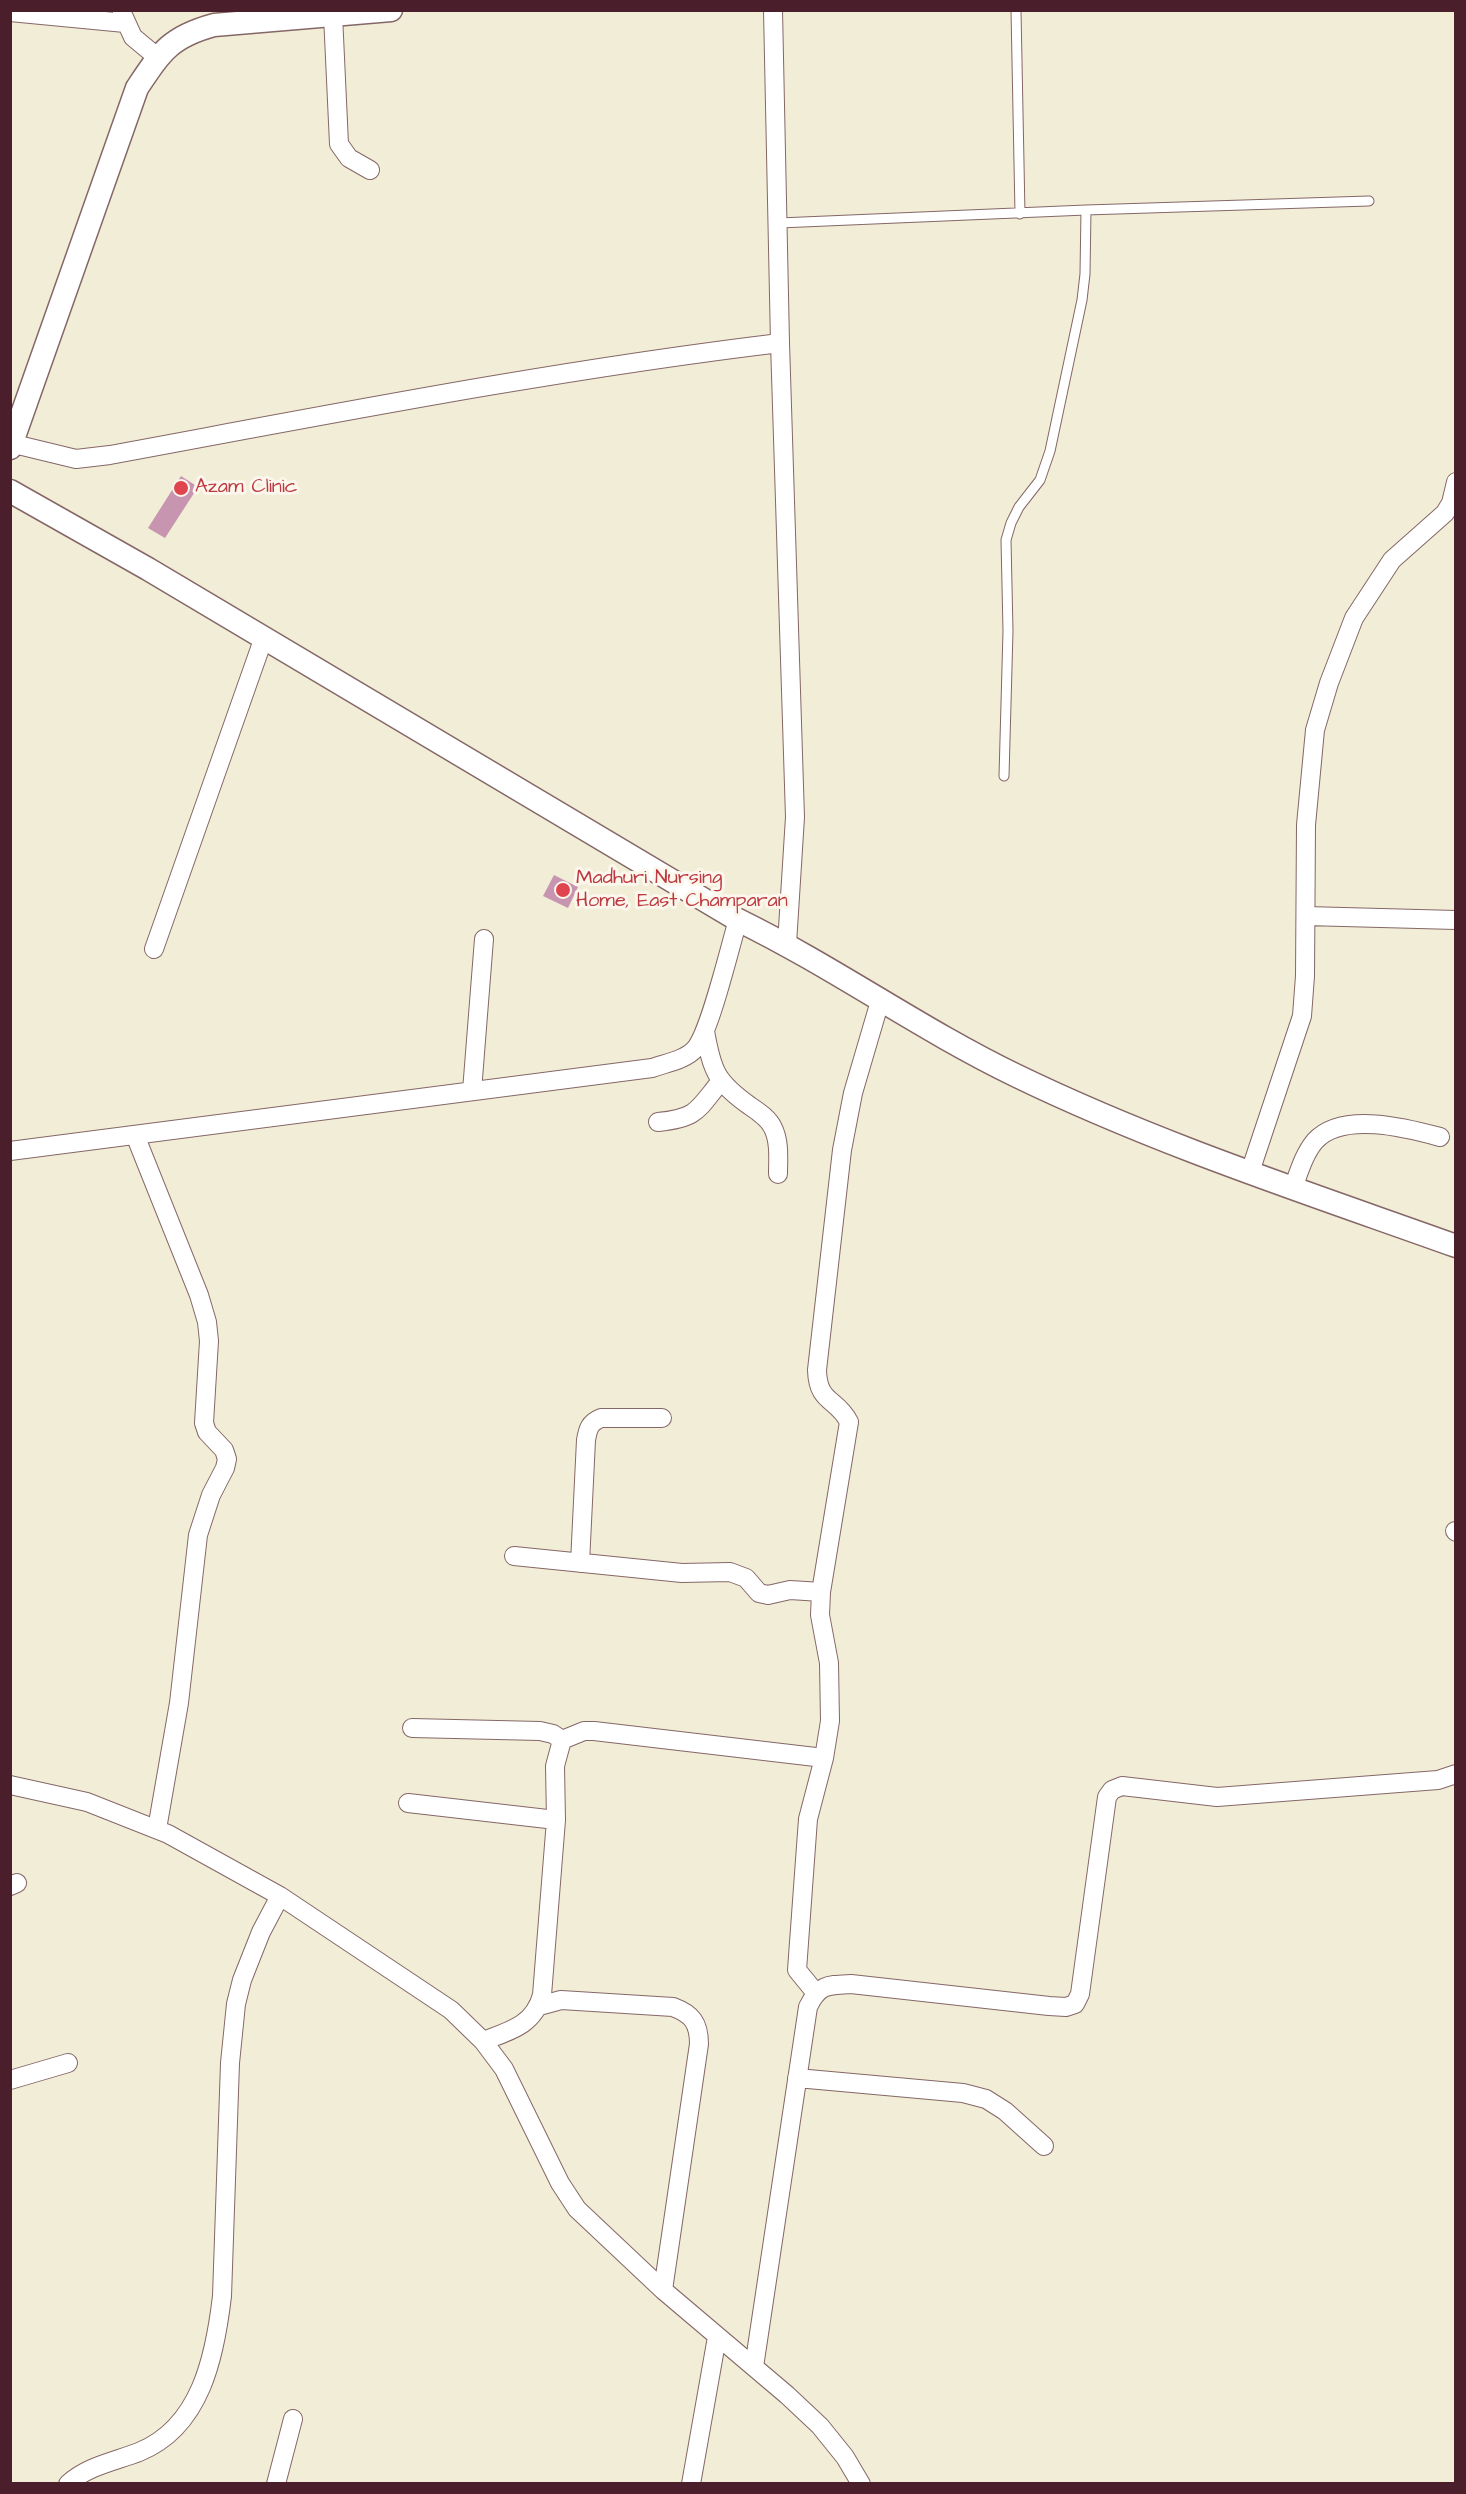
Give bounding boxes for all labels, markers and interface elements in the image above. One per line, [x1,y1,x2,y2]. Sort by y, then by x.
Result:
place label: Azam Clinic [195,476,297,500]
marker: Azam Clinic [172,479,190,497]
place label: Madhuri Nursing Home, East Champaran [576,867,788,914]
marker: Madhuri Nursing Home, East Champaran [554,881,572,899]

